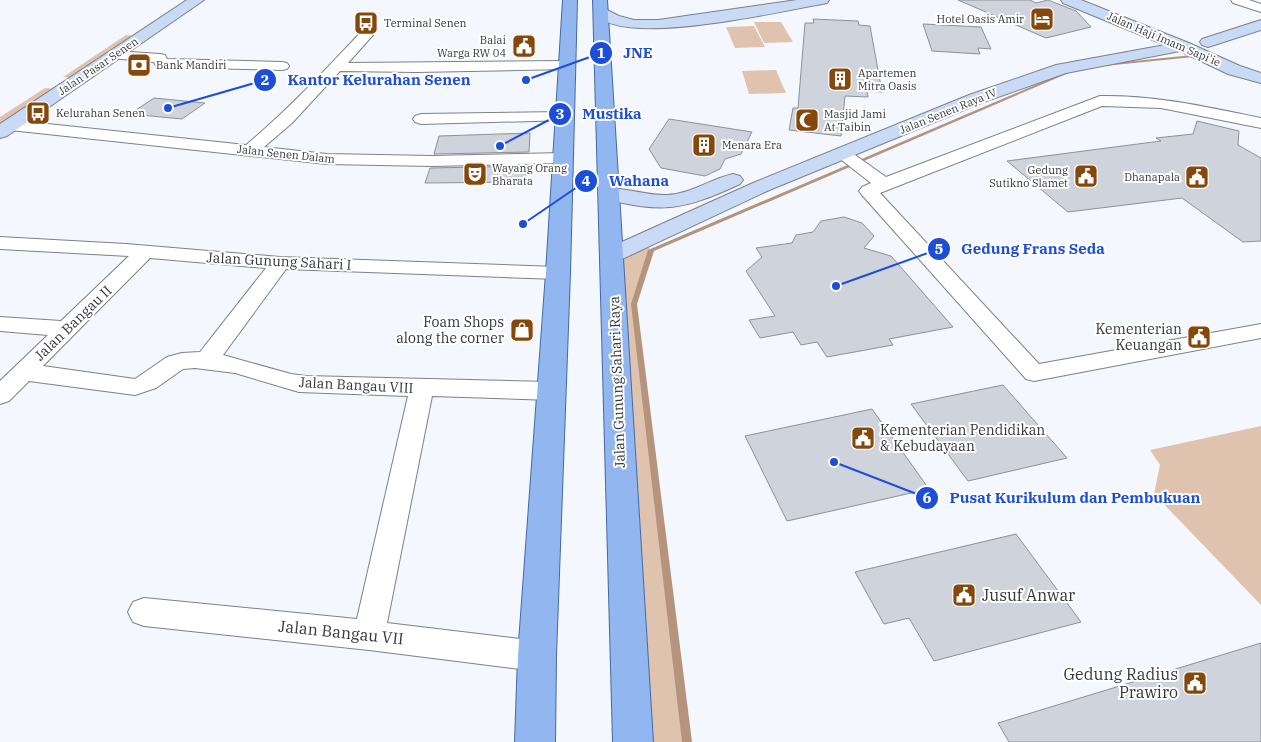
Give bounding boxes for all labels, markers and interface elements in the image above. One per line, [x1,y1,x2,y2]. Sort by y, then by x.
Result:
hotel icon: Hotel Oasis Amir [1029,6,1055,32]
street label: Jalan Haji Imam Sapi'ie [1105,9,1223,69]
bus stop icon: Terminal Senen [353,10,379,36]
place label: Hotel Oasis Amir [937,12,1024,26]
place label: Terminal Senen [384,16,467,30]
place label: Balai Warga RW 04 [437,33,507,60]
public building icon: Balai Warga RW 04 [511,33,537,59]
street label: Jalan Pasar Senen [55,34,141,98]
callout: JNE [588,38,663,68]
text: 1 [596,43,606,62]
text: JNE [623,43,653,62]
bank icon: Bank Mandiri [126,52,152,78]
place label: Bank Mandiri [156,58,227,72]
callout: Kantor Kelurahan Senen [253,65,481,95]
building icon: Apartemen Mitra Oasis [827,66,853,92]
place label: Apartemen Mitra Oasis [858,66,916,93]
text: 2 [260,70,270,89]
text: Kantor Kelurahan Senen [287,70,471,89]
street label: Jalan Senen Raya IV [897,85,999,137]
callout: Mustika [547,99,652,129]
bus stop icon: Kelurahan Senen [25,100,51,126]
text: 3 [555,104,565,123]
text: Mustika [582,104,642,123]
place label: Kelurahan Senen [56,106,145,120]
mosque icon: Masjid Jami At Taibin [794,107,820,133]
place label: Masjid Jami At Taibin [824,107,886,134]
building icon: Menara Era [691,132,717,158]
place label: Menara Era [722,138,782,152]
street label: Jalan Senen Dalam [236,142,336,166]
theatre icon: Wayang Orang Bharata [462,161,488,187]
place label: Wayang Orang Bharata [492,161,567,188]
place label: Gedung Sutikno Slamet [989,163,1068,190]
public building icon: Gedung Sutikno Slamet [1073,163,1099,189]
public building icon: Dhanapala [1184,164,1210,190]
callout: Wahana [574,166,679,196]
place label: Dhanapala [1124,170,1180,184]
text: 4 [581,171,591,190]
text: Wahana [609,171,669,190]
callout: Gedung Frans Seda [927,234,1115,264]
text: 5 [934,239,944,258]
text: Gedung Frans Seda [961,239,1105,258]
street label: Jalan Gunung Sahari I [206,248,352,274]
street label: Jalan Bangau II [31,281,116,364]
street label: Jalan Gunung Sahari Raya [605,295,629,468]
place label: Foam Shops along the corner [396,313,505,347]
shop icon: Foam Shops along the corner [509,317,535,343]
place label: Kementerian Keuangan [1096,320,1182,354]
public building icon: Kementerian Keuangan [1186,324,1212,350]
street label: Jalan Bangau VIII [298,373,414,397]
place label: Kementerian Pendidikan & Kebudayaan [880,421,1045,455]
public building icon: Kementerian Pendidikan & Kebudayaan [850,425,876,451]
callout: Pusat Kurikulum dan Pembukuan [914,483,1210,513]
text: 6 [922,488,932,507]
text: Pusat Kurikulum dan Pembukuan [950,488,1200,507]
public building icon: Jusuf Anwar [951,582,977,608]
place label: Jusuf Anwar [982,585,1075,605]
street label: Jalan Bangau VII [277,615,405,649]
place label: Gedung Radius Prawiro [1063,664,1178,702]
public building icon: Gedung Radius Prawiro [1182,670,1208,696]

